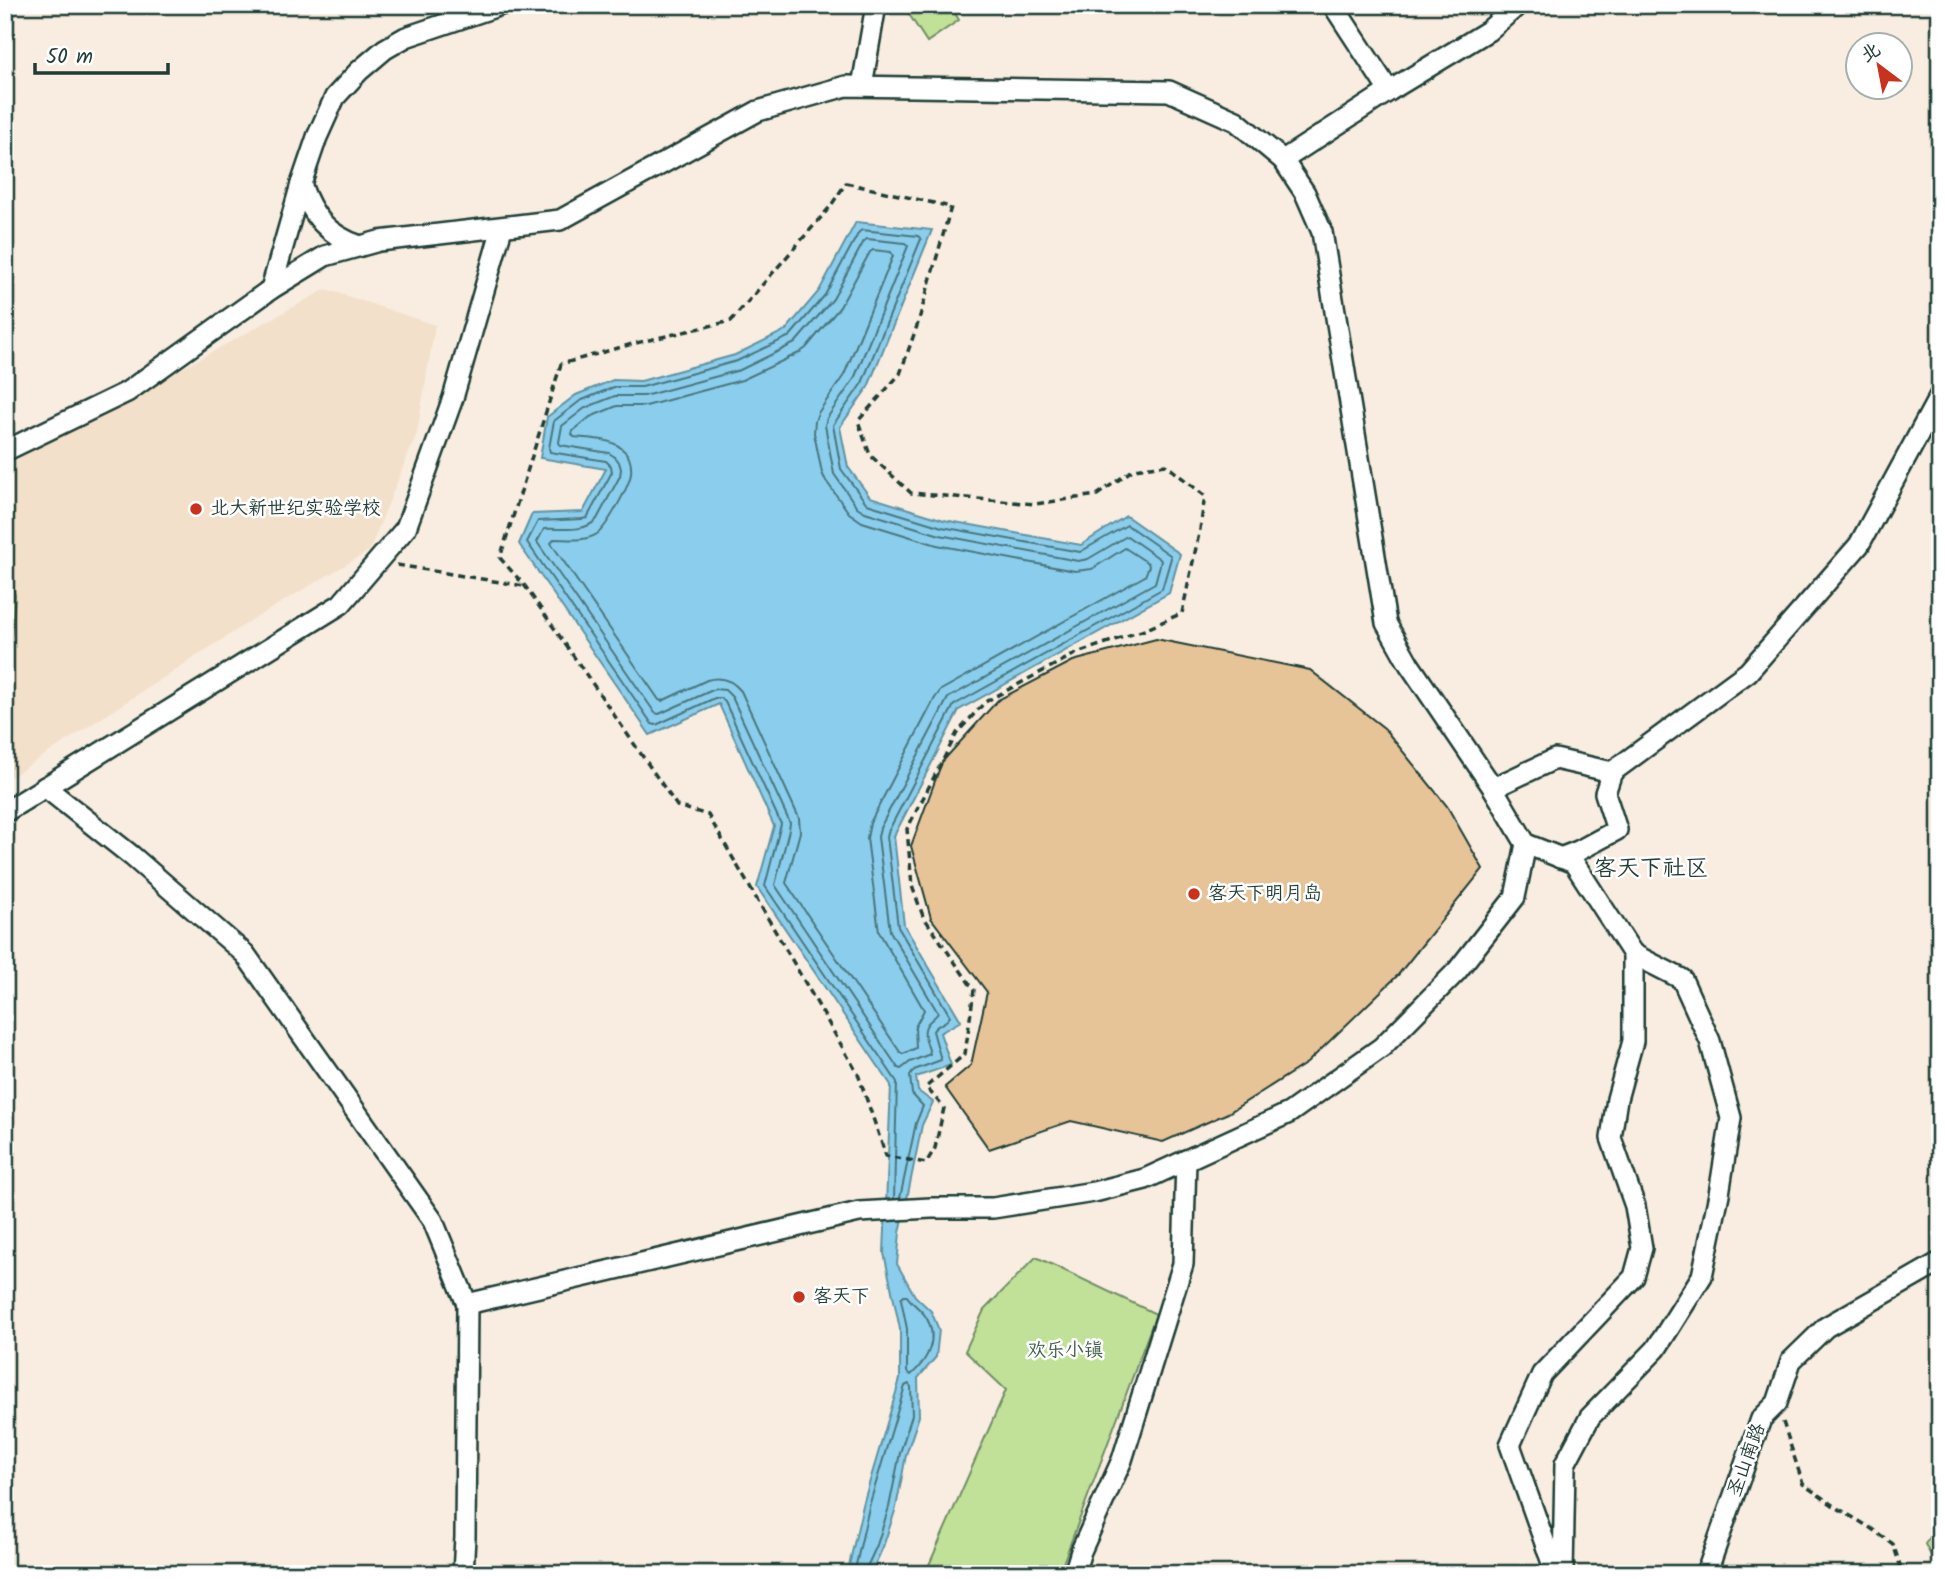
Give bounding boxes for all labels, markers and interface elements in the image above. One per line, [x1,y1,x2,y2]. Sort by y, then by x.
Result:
scale bar [35,32,168,76]
north arrow [1843,32,1913,102]
text: 北 [1855,36,1887,71]
text: 50 m [46,41,93,74]
place label: 北大新世纪实验学校 [210,494,381,524]
marker: 北大新世纪实验学校 [188,501,204,517]
district label: 客天下社区 [1594,851,1709,887]
place label: 客天下明月岛 [1208,879,1322,909]
marker: 客天下明月岛 [1186,886,1202,902]
place label: 客天下 [813,1282,870,1312]
marker: 客天下 [791,1289,807,1305]
park label: 欢乐小镇 [1027,1336,1103,1366]
street label: 圣山南路 [1720,1419,1774,1501]

